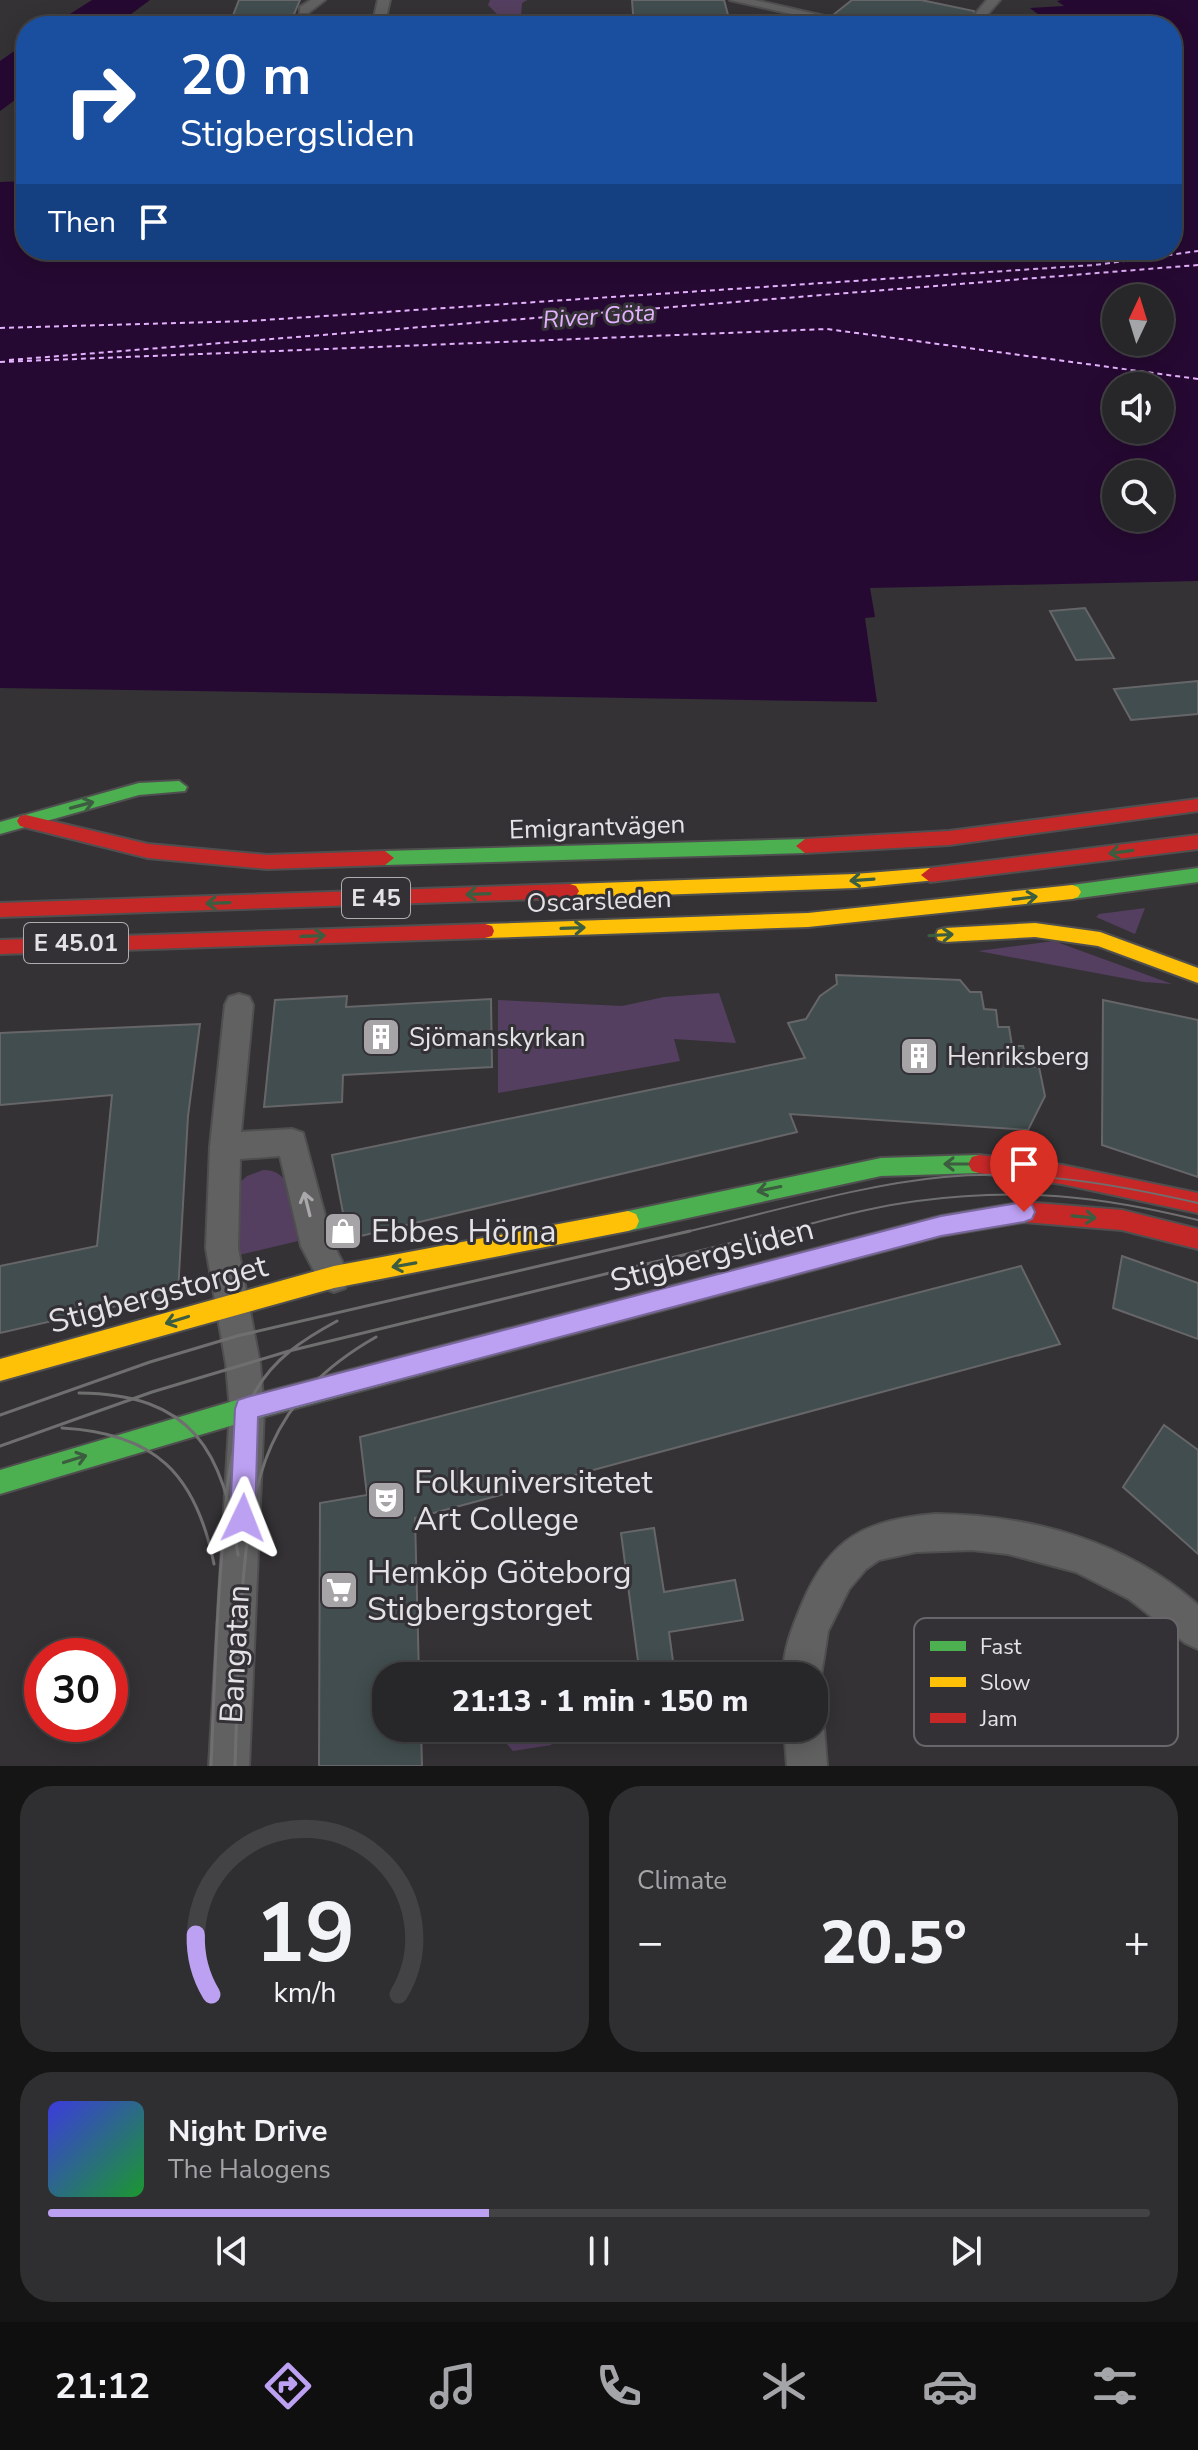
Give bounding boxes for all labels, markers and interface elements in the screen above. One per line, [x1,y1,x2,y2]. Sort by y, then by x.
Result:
text: 20 m [180,37,311,114]
icon: right [48,48,152,152]
text: Stigbergsliden [180,110,415,159]
icon: arrive [132,200,176,244]
text: Then [48,202,116,243]
north arrow [1102,284,1174,356]
map controls [1102,284,1174,532]
water label: River Göta [541,296,657,336]
button: sound [1102,372,1174,444]
button: search [1102,460,1174,532]
one-way arrow [69,797,95,812]
street label: Emigrantvägen [508,806,686,848]
one-way arrow [1108,845,1135,860]
one-way arrow [849,873,876,888]
road number: E 45 [342,878,410,918]
street label: Oscarsleden [526,881,672,921]
one-way arrow [465,887,492,902]
one-way arrow [1012,890,1037,905]
one-way arrow [205,895,232,910]
one-way arrow [559,920,586,936]
road number: E 45.01 [24,923,128,963]
one-way arrow [927,927,954,942]
one-way arrow [299,928,326,943]
building icon: Sjömanskyrkan [360,1016,402,1058]
place label: Sjömanskyrkan [409,1020,586,1055]
building icon: Henriksberg [898,1035,940,1077]
place label: Henriksberg [947,1039,1089,1074]
pin [990,1130,1058,1212]
icon: arrive [1002,1142,1046,1186]
one-way arrow [943,1156,970,1172]
one-way arrow [756,1183,782,1198]
one-way arrow [299,1192,314,1218]
street label: Stigbergsliden [606,1207,818,1303]
one-way arrow [1070,1209,1097,1224]
shop icon: Ebbes Hörna [322,1210,364,1252]
place label: Ebbes Hörna [371,1210,556,1253]
street label: Stigbergstorget [44,1244,273,1344]
one-way arrow [392,1258,418,1273]
one-way arrow [165,1313,191,1328]
one-way arrow [61,1451,87,1466]
place label: Folkuniversitetet Art College [414,1461,653,1541]
position arrow [201,1476,285,1560]
theatre icon: Folkuniversitetet Art College [365,1479,407,1521]
place label: Hemköp Göteborg Stigbergstorget [367,1551,631,1631]
supermarket icon: Hemköp Göteborg Stigbergstorget [318,1569,360,1611]
street label: Bangatan [210,1584,260,1724]
legend [914,1618,1178,1746]
text: Fast [980,1632,1022,1662]
speed limit sign: 30 [24,1638,128,1742]
text: Slow [980,1668,1031,1698]
text: 21:13 · 1 min · 150 m [452,1681,748,1722]
text: Jam [979,1704,1018,1734]
text: Climate [637,1863,727,1898]
text: 19 [255,1877,354,1990]
text: 20.5° [820,1902,967,1984]
text: − [637,1913,663,1973]
text: + [1124,1913,1150,1973]
text: km/h [273,1973,336,2012]
text: Night Drive [168,2111,327,2152]
text: The Halogens [168,2152,331,2187]
icon: previous [210,2229,254,2273]
icon: pause [577,2229,621,2273]
icon: next [944,2229,988,2273]
icon: directions [260,2358,316,2414]
icon: music [425,2358,481,2414]
icon: phone [591,2358,647,2414]
icon: climate [756,2358,812,2414]
icon: car [922,2358,978,2414]
icon: filters [1087,2358,1143,2414]
text: 21:12 [55,2362,150,2411]

